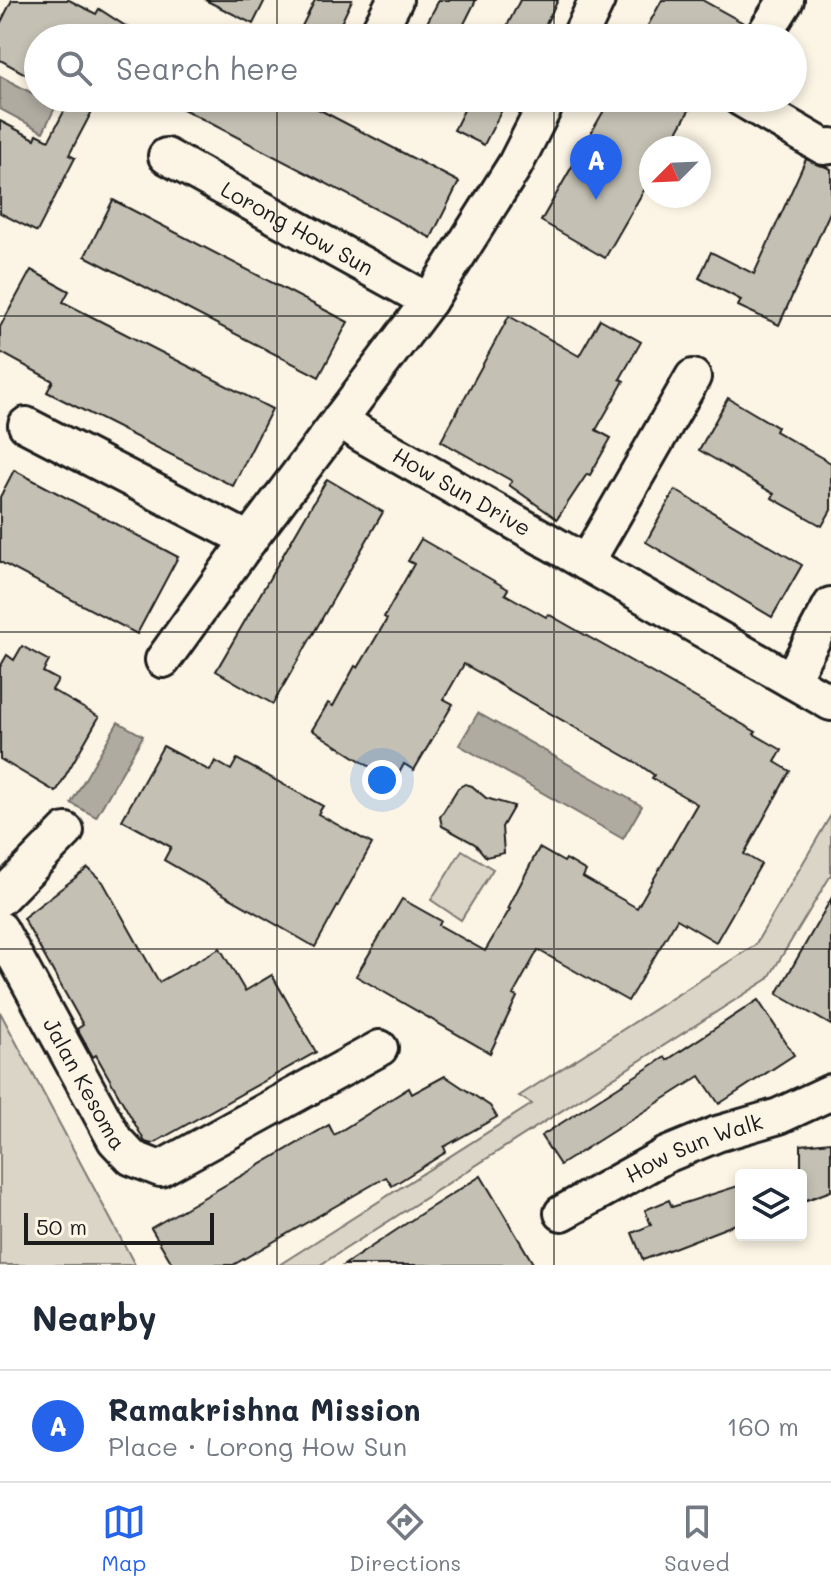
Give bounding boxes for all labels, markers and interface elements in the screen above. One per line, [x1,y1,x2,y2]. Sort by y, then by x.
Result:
search box [24,24,807,112]
icon: search [52,46,96,90]
text: Search here [116,48,299,88]
pin: A [570,134,622,200]
north arrow [639,136,711,208]
street label: Lorong How Sun [216,174,379,282]
street label: How Sun Drive [388,440,536,542]
your location [362,760,402,800]
street label: Jalan Kesoma [37,1012,132,1156]
street label: How Sun Walk [620,1106,766,1189]
map controls [735,1169,807,1241]
button: layers [735,1169,807,1241]
scale bar [24,1209,214,1245]
text: 50 m [36,1212,87,1241]
text: Nearby [32,1295,157,1340]
text: Ramakrishna Mission [108,1389,421,1429]
text: A [49,1409,67,1443]
text: 160 m [727,1409,799,1443]
text: Place · Lorong How Sun [108,1429,407,1463]
tab: Map [102,1500,146,1577]
tab: Directions [349,1500,461,1577]
tab: Saved [664,1500,729,1577]

